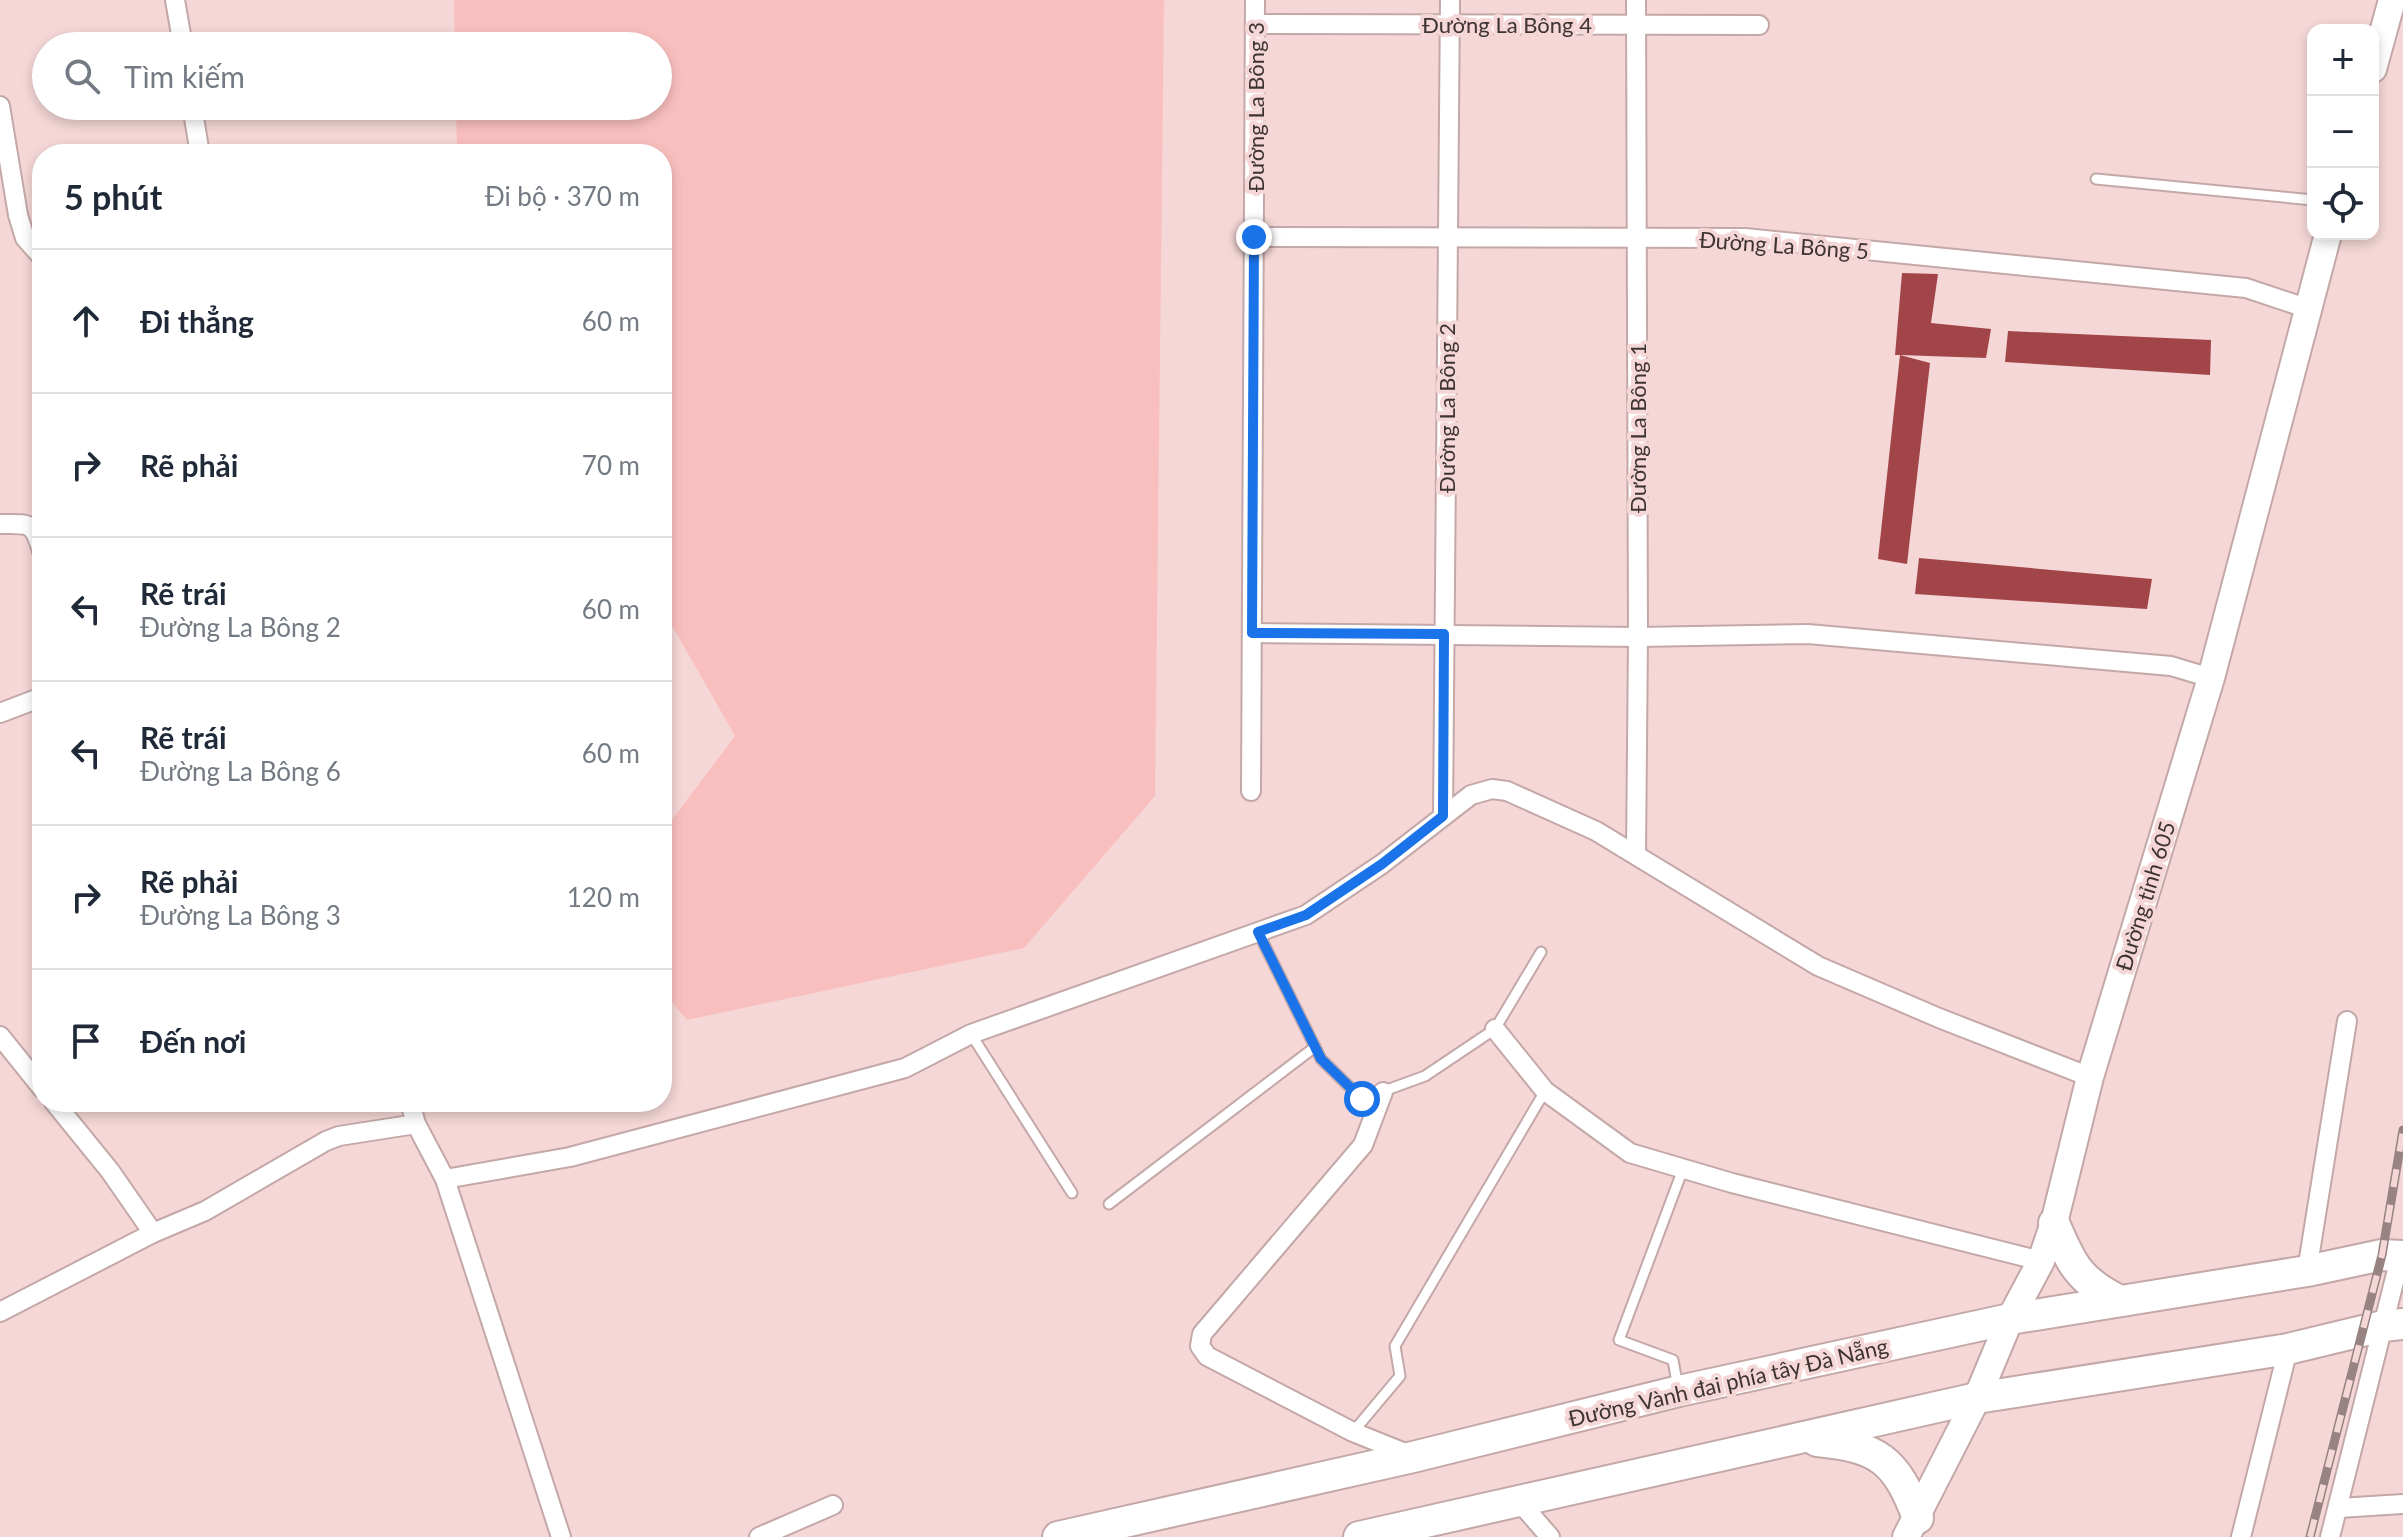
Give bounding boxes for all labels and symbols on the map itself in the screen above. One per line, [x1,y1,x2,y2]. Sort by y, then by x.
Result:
street label: Đường La Bông 4 [1422,11,1592,38]
street label: Đường La Bông 3 [1242,22,1269,192]
route end [1236,219,1272,255]
street label: Đường La Bông 5 [1698,226,1870,264]
street label: Đường La Bông 2 [1433,323,1460,493]
street label: Đường La Bông 1 [1624,343,1651,513]
street label: Đường tỉnh 605 [2109,818,2181,974]
route start [1344,1081,1380,1117]
street label: Đường Vành đai phía tây Đà Nẵng [1566,1332,1890,1432]

